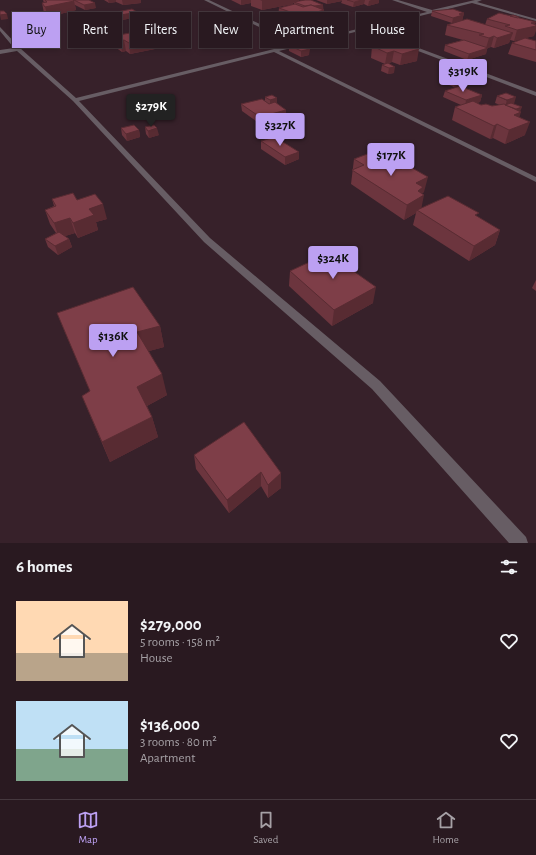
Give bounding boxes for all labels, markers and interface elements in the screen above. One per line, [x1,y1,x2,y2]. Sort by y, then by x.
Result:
chip: Buy [12,12,60,48]
chip: Rent [68,12,122,48]
chip: Filters [130,12,191,48]
chip: New [199,12,252,48]
chip: Apartment [260,12,348,48]
chip: House [356,12,419,48]
pin: $319K [435,59,491,93]
text: $319K [448,65,478,78]
pin: $279K [123,94,179,128]
text: $279K [135,100,167,113]
pin: $327K [252,113,308,147]
text: $327K [265,119,295,132]
pin: $177K [363,143,419,177]
text: $177K [376,149,406,162]
pin: $324K [305,246,361,280]
text: $324K [317,252,349,265]
pin: $136K [85,324,141,358]
text: $136K [98,330,128,343]
icon: filters [498,556,520,578]
text: 6 homes [16,558,72,575]
text: $279,000 [140,616,202,633]
icon: home [48,617,96,665]
icon: heart [498,630,520,652]
text: 5 rooms · 158 m² [140,636,220,649]
text: House [140,652,172,665]
text: $136,000 [140,716,200,733]
icon: home [48,717,96,765]
icon: heart [498,730,520,752]
text: 3 rooms · 80 m² [140,736,217,749]
text: Apartment [140,752,195,765]
tab: Map [77,809,99,846]
tab: Saved [253,809,278,846]
tab: Home [432,809,459,846]

